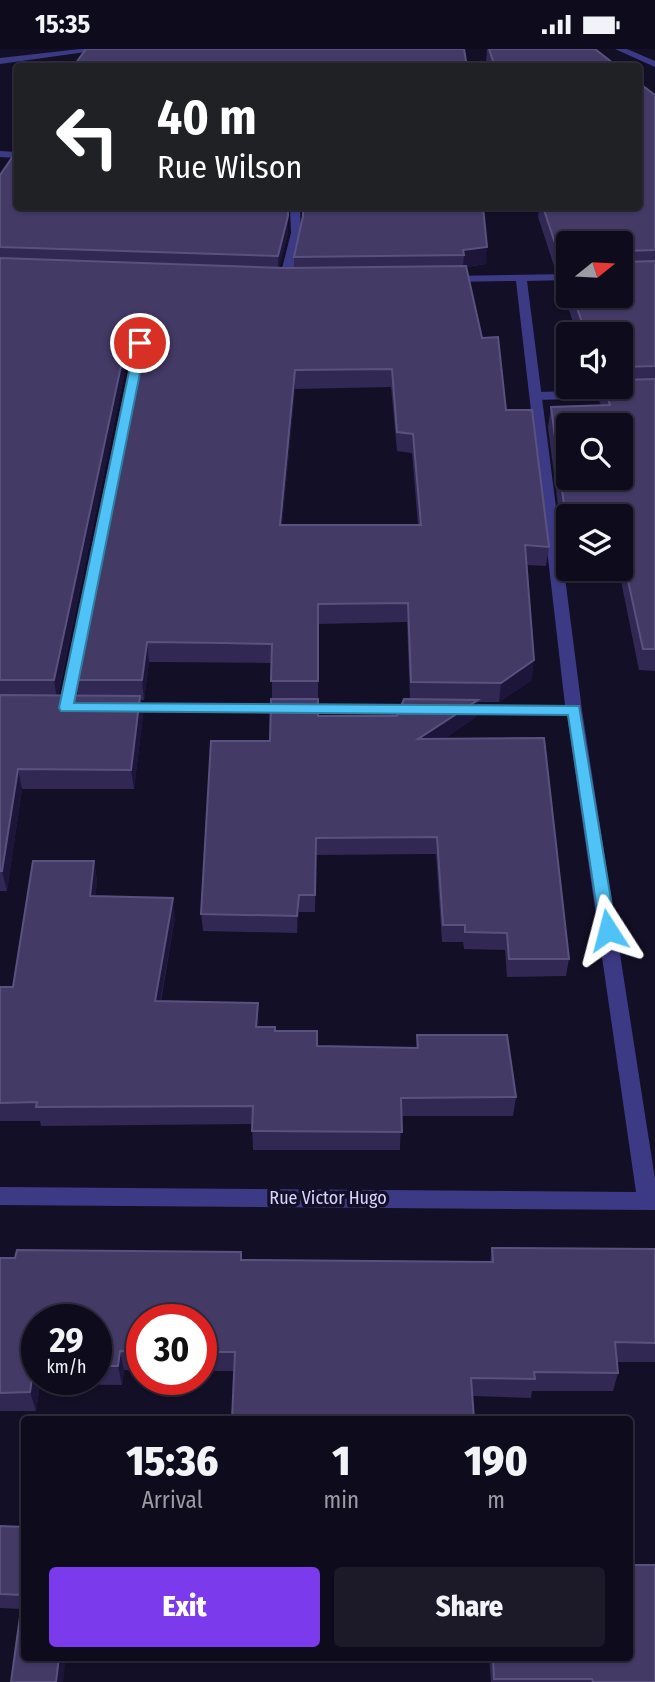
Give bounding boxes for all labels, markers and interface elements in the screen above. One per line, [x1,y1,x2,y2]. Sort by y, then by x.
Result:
text: 15:35 [35,9,90,40]
text: 40 m [157,88,257,147]
icon: left [42,91,133,182]
text: Rue Wilson [157,148,302,186]
north arrow [556,231,634,308]
map controls [556,231,633,581]
pin [110,313,170,373]
button: sound [556,322,633,399]
icon: arrive [121,324,159,362]
button: search [556,413,633,490]
button: layers [556,504,633,581]
position arrow [571,893,645,967]
street label: Rue Victor Hugo [269,1187,387,1209]
speed limit sign: 30 [126,1304,217,1395]
text: 29 [49,1319,84,1361]
text: km/h [46,1356,87,1378]
text: 15:36 [126,1436,218,1486]
text: 1 [332,1436,350,1486]
text: 190 [464,1436,528,1486]
text: Arrival [142,1486,203,1514]
text: min [323,1486,359,1514]
text: m [487,1486,505,1514]
button: Exit [49,1567,320,1647]
button: Share [334,1567,605,1647]

